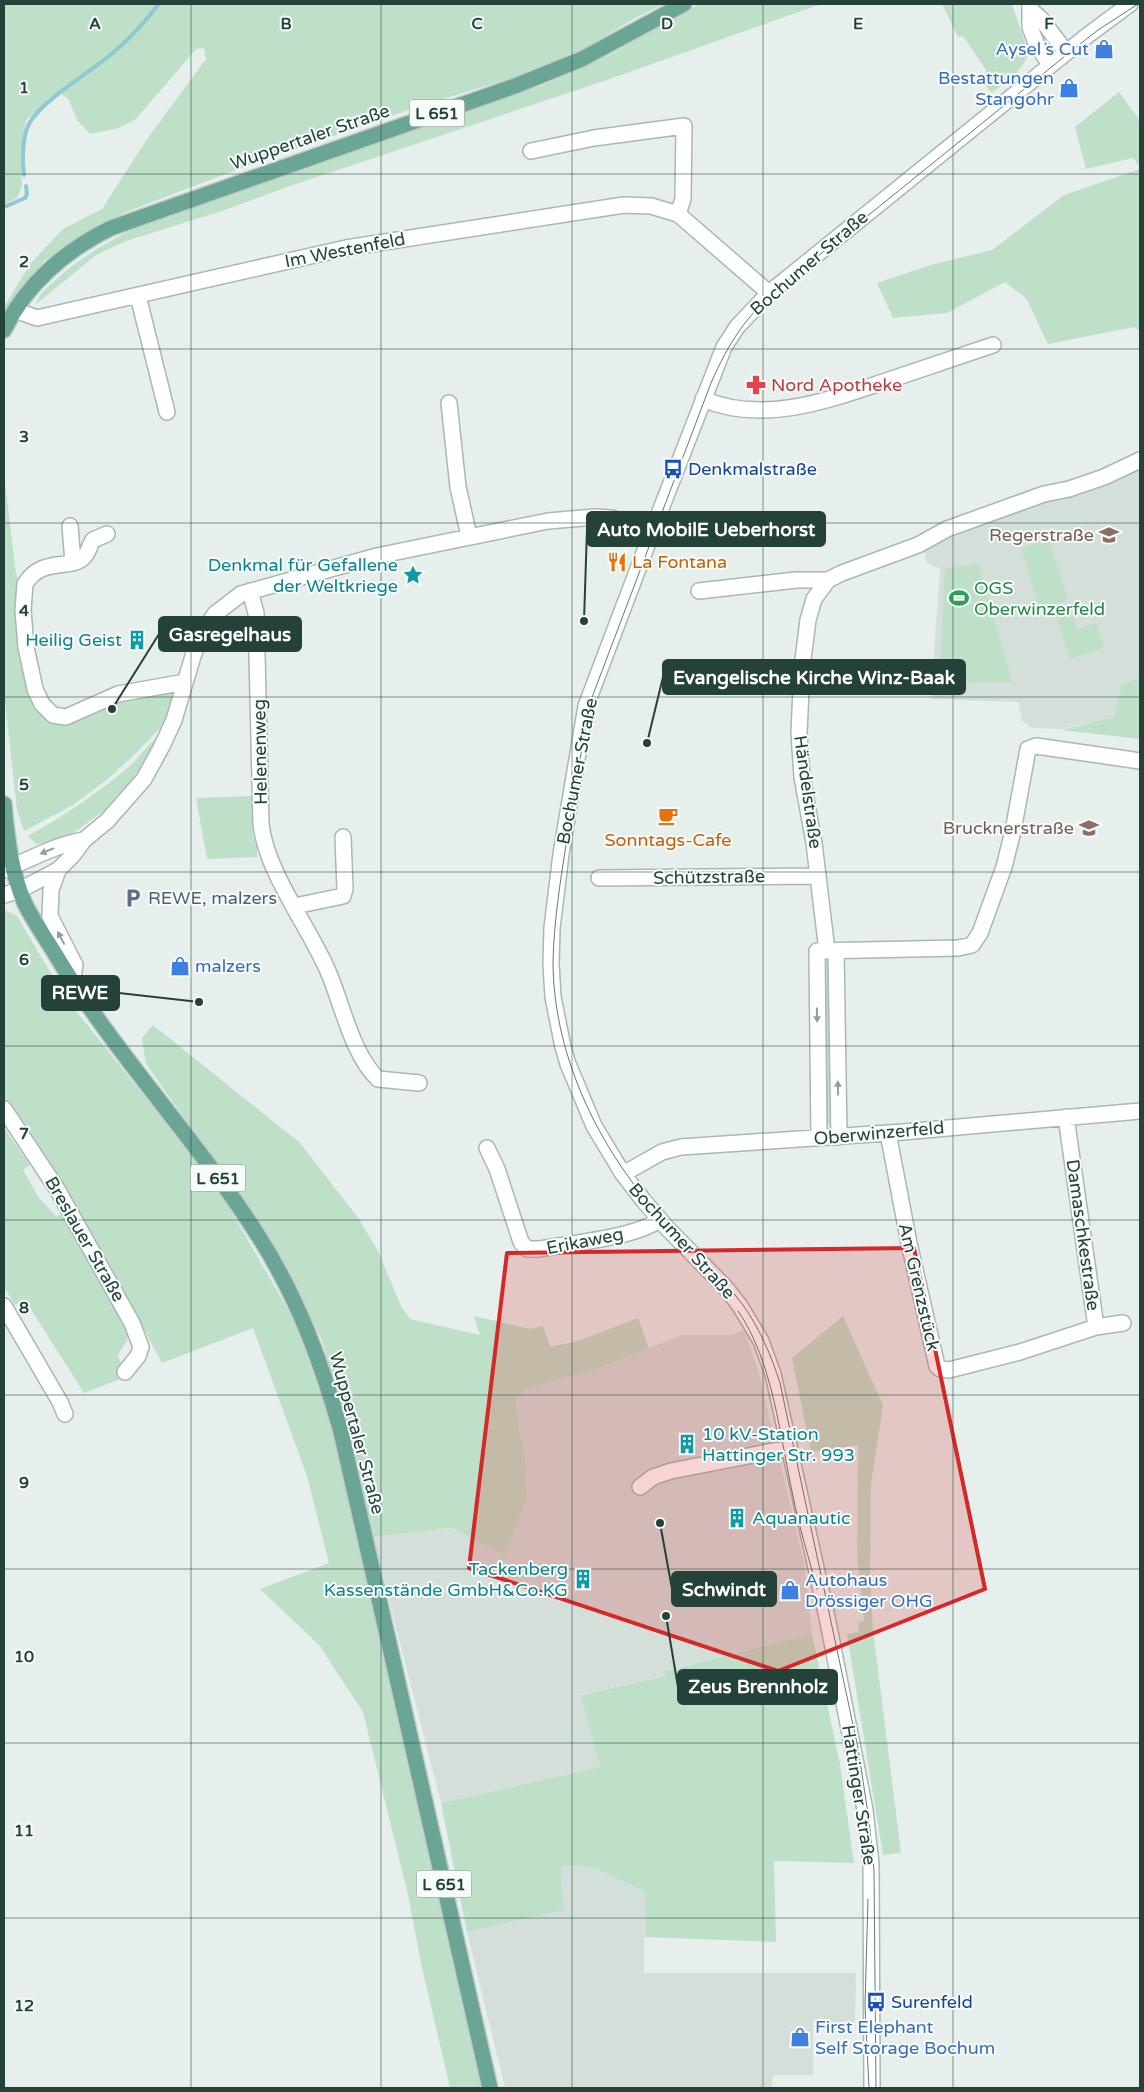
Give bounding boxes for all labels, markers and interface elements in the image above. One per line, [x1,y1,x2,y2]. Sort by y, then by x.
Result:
text: A [89,14,101,34]
text: B [280,14,292,34]
text: C [471,14,483,34]
text: D [661,14,673,34]
text: E [853,14,863,34]
text: F [1044,14,1054,34]
place label: Aysel´s Cut [995,38,1089,60]
shop icon: Aysel´s Cut [1093,38,1115,60]
place label: Bestattungen Stangohr [938,67,1054,110]
shop icon: Bestattungen Stangohr [1058,77,1080,99]
text: 1 [19,78,29,98]
street label: Wuppertaler Straße [227,99,393,175]
road number: L 651 [410,100,464,126]
street label: Bochumer Straße [746,206,872,320]
street label: Im Westenfeld [283,228,407,272]
text: 2 [19,252,29,272]
pharmacy icon: Nord Apotheke [745,374,767,396]
place label: Nord Apotheke [771,374,902,396]
text: 3 [19,427,29,447]
bus stop icon: Denkmalstraße [662,458,684,480]
place label: Denkmalstraße [688,458,817,480]
callout: Auto MobilE Ueberhorst [587,512,825,546]
text: Auto MobilE Ueberhorst [597,519,816,541]
place label: Regerstraße [989,524,1094,546]
school or university icon: Regerstraße [1098,524,1120,546]
restaurant icon: La Fontana [606,551,628,573]
place label: La Fontana [632,551,727,573]
place label: Denkmal für Gefallene der Weltkriege [208,554,398,597]
place icon: Denkmal für Gefallene der Weltkriege [402,564,424,586]
place label: OGS Oberwinzerfeld [974,577,1105,620]
sports icon: OGS Oberwinzerfeld [948,587,970,609]
text: 4 [19,601,29,621]
callout: Gasregelhaus [159,617,301,651]
text: Gasregelhaus [169,624,291,647]
place label: Heilig Geist [25,629,122,651]
building icon: Heilig Geist [126,629,148,651]
callout: Evangelische Kirche Winz-Baak [663,660,965,694]
text: Evangelische Kirche Winz-Baak [673,667,956,690]
street label: Bochumer Straße [552,696,602,846]
street label: Helenenweg [248,699,272,805]
street label: Händelstraße [789,734,827,850]
text: 5 [19,775,29,795]
cafe icon: Sonntags-Cafe [657,805,679,827]
place label: Brucknerstraße [943,817,1074,839]
school or university icon: Brucknerstraße [1078,817,1100,839]
place label: Sonntags-Cafe [604,829,732,851]
one-way arrow [40,847,55,855]
street label: Schützstraße [653,865,765,889]
parking icon: REWE, malzers [122,887,144,909]
place label: REWE, malzers [148,887,277,909]
one-way arrow [57,931,65,945]
text: 6 [19,950,29,970]
shop icon: malzers [169,955,191,977]
place label: malzers [195,955,261,977]
callout: REWE [42,976,119,1010]
text: REWE [52,982,108,1004]
one-way arrow [813,1008,821,1024]
one-way arrow [834,1080,842,1096]
street label: Oberwinzerfeld [813,1116,945,1150]
text: 7 [19,1124,29,1144]
street label: Damaschkestraße [1061,1158,1105,1312]
road number: L 651 [190,1164,246,1192]
street label: Breslauer Straße [40,1173,130,1305]
street label: Bochumer Straße [624,1178,740,1304]
street label: Am Grenzstück [894,1221,944,1353]
street label: Erikaweg [545,1223,625,1259]
text: 8 [19,1298,29,1318]
street label: Wuppertaler Straße [325,1349,389,1517]
place label: 10 kV-Station Hattinger Str. 993 [702,1423,855,1466]
building icon: 10 kV-Station Hattinger Str. 993 [676,1433,698,1455]
text: 9 [19,1473,29,1493]
building icon: Aquanautic [726,1507,748,1529]
place label: Aquanautic [752,1507,851,1529]
place label: Tackenberg Kassenstände GmbH&Co.KG [324,1558,568,1601]
building icon: Tackenberg Kassenstände GmbH&Co.KG [572,1568,594,1590]
place label: Autohaus Drössiger OHG [805,1569,933,1612]
callout: Schwindt [672,1572,776,1606]
text: Schwindt [682,1579,767,1601]
shop icon: Autohaus Drössiger OHG [779,1579,801,1601]
text: 10 [14,1647,34,1667]
callout: Zeus Brennholz [678,1670,837,1704]
text: Zeus Brennholz [688,1676,828,1698]
street label: Hattinger Straße [837,1723,881,1867]
text: 11 [14,1821,34,1841]
road number: L 651 [416,1870,472,1898]
bus stop icon: Surenfeld [865,1991,887,2013]
place label: Surenfeld [891,1991,973,2013]
text: 12 [14,1996,34,2016]
place label: First Elephant Self Storage Bochum [815,2016,995,2059]
shop icon: First Elephant Self Storage Bochum [789,2026,811,2048]

